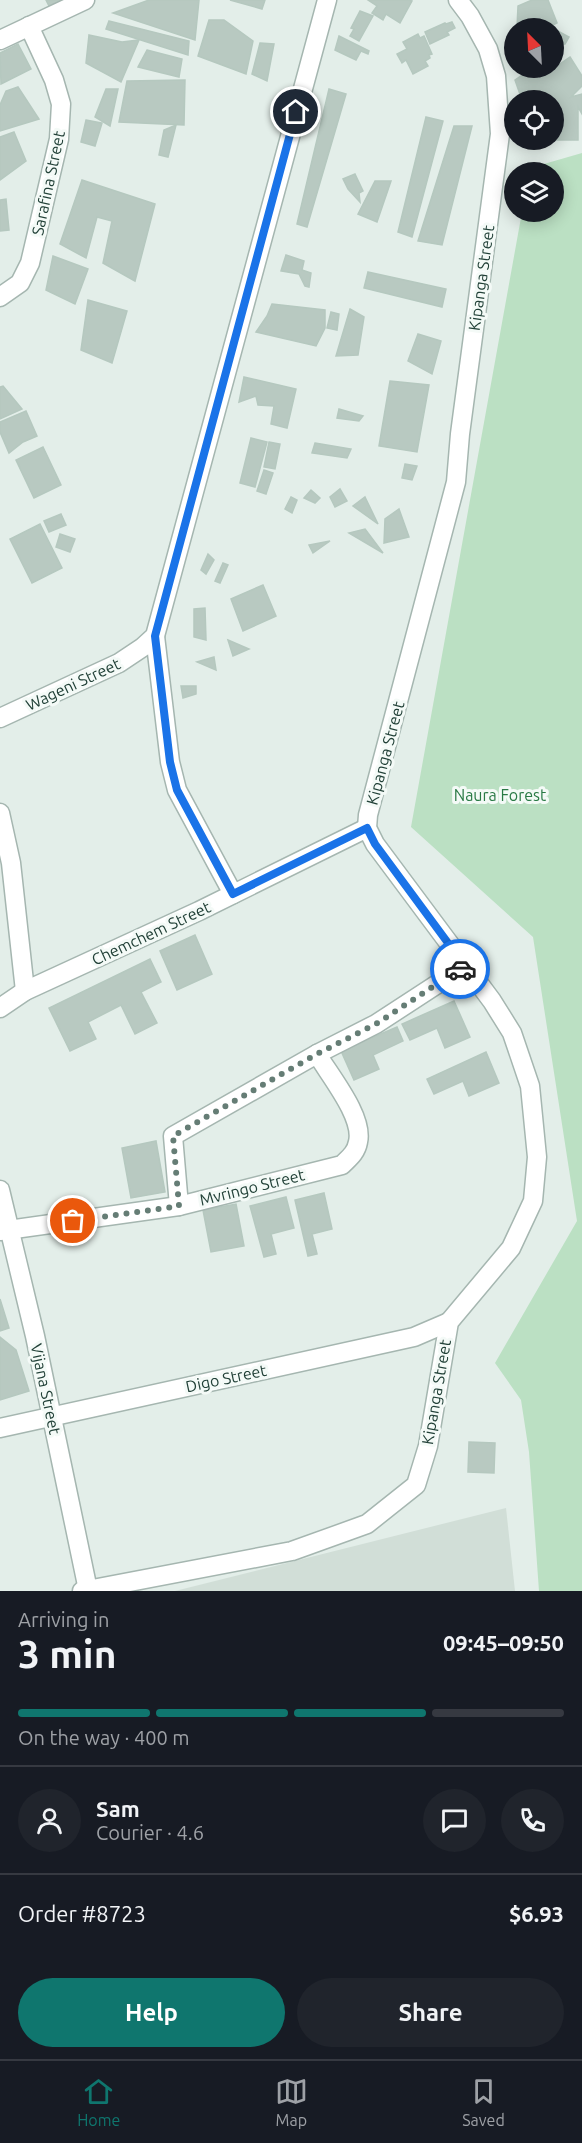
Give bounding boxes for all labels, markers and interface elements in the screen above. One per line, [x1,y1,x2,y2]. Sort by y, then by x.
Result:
north arrow [504,18,564,78]
map controls [504,18,564,222]
pin [270,86,321,137]
button: locate [504,90,564,150]
icon: home [279,95,312,128]
street label: Sarafina Street [28,128,68,237]
button: layers [504,162,564,222]
street label: Kipanga Street [465,223,497,332]
street label: Wageni Street [23,654,124,714]
street label: Kipanga Street [363,699,408,807]
park label: Naura Forest [454,786,547,804]
street label: Chemchem Street [89,897,214,968]
courier [430,939,490,999]
icon: car [444,953,477,986]
street label: Mvringo Street [198,1165,307,1209]
pin [47,1195,98,1246]
icon: bag [56,1204,89,1237]
street label: Kipanga Street [418,1337,454,1446]
street label: Vijana Street [28,1342,65,1437]
street label: Digo Street [184,1361,269,1395]
text: Arriving in [18,1608,109,1631]
text: 09:45–09:50 [443,1630,564,1655]
text: 3 min [18,1632,117,1675]
text: On the way · 400 m [18,1726,190,1749]
button: person [18,1789,81,1852]
button: chat [423,1789,486,1852]
button: phone [501,1789,564,1852]
text: Sam [96,1796,140,1821]
text: Courier · 4.6 [96,1821,204,1844]
text: Order #8723 [18,1901,146,1926]
text: $6.93 [509,1901,564,1926]
button: Help [18,1978,285,2047]
button: Share [297,1978,564,2047]
tab: Home [77,2075,120,2129]
tab: Map [275,2075,308,2129]
tab: Saved [462,2075,505,2129]

